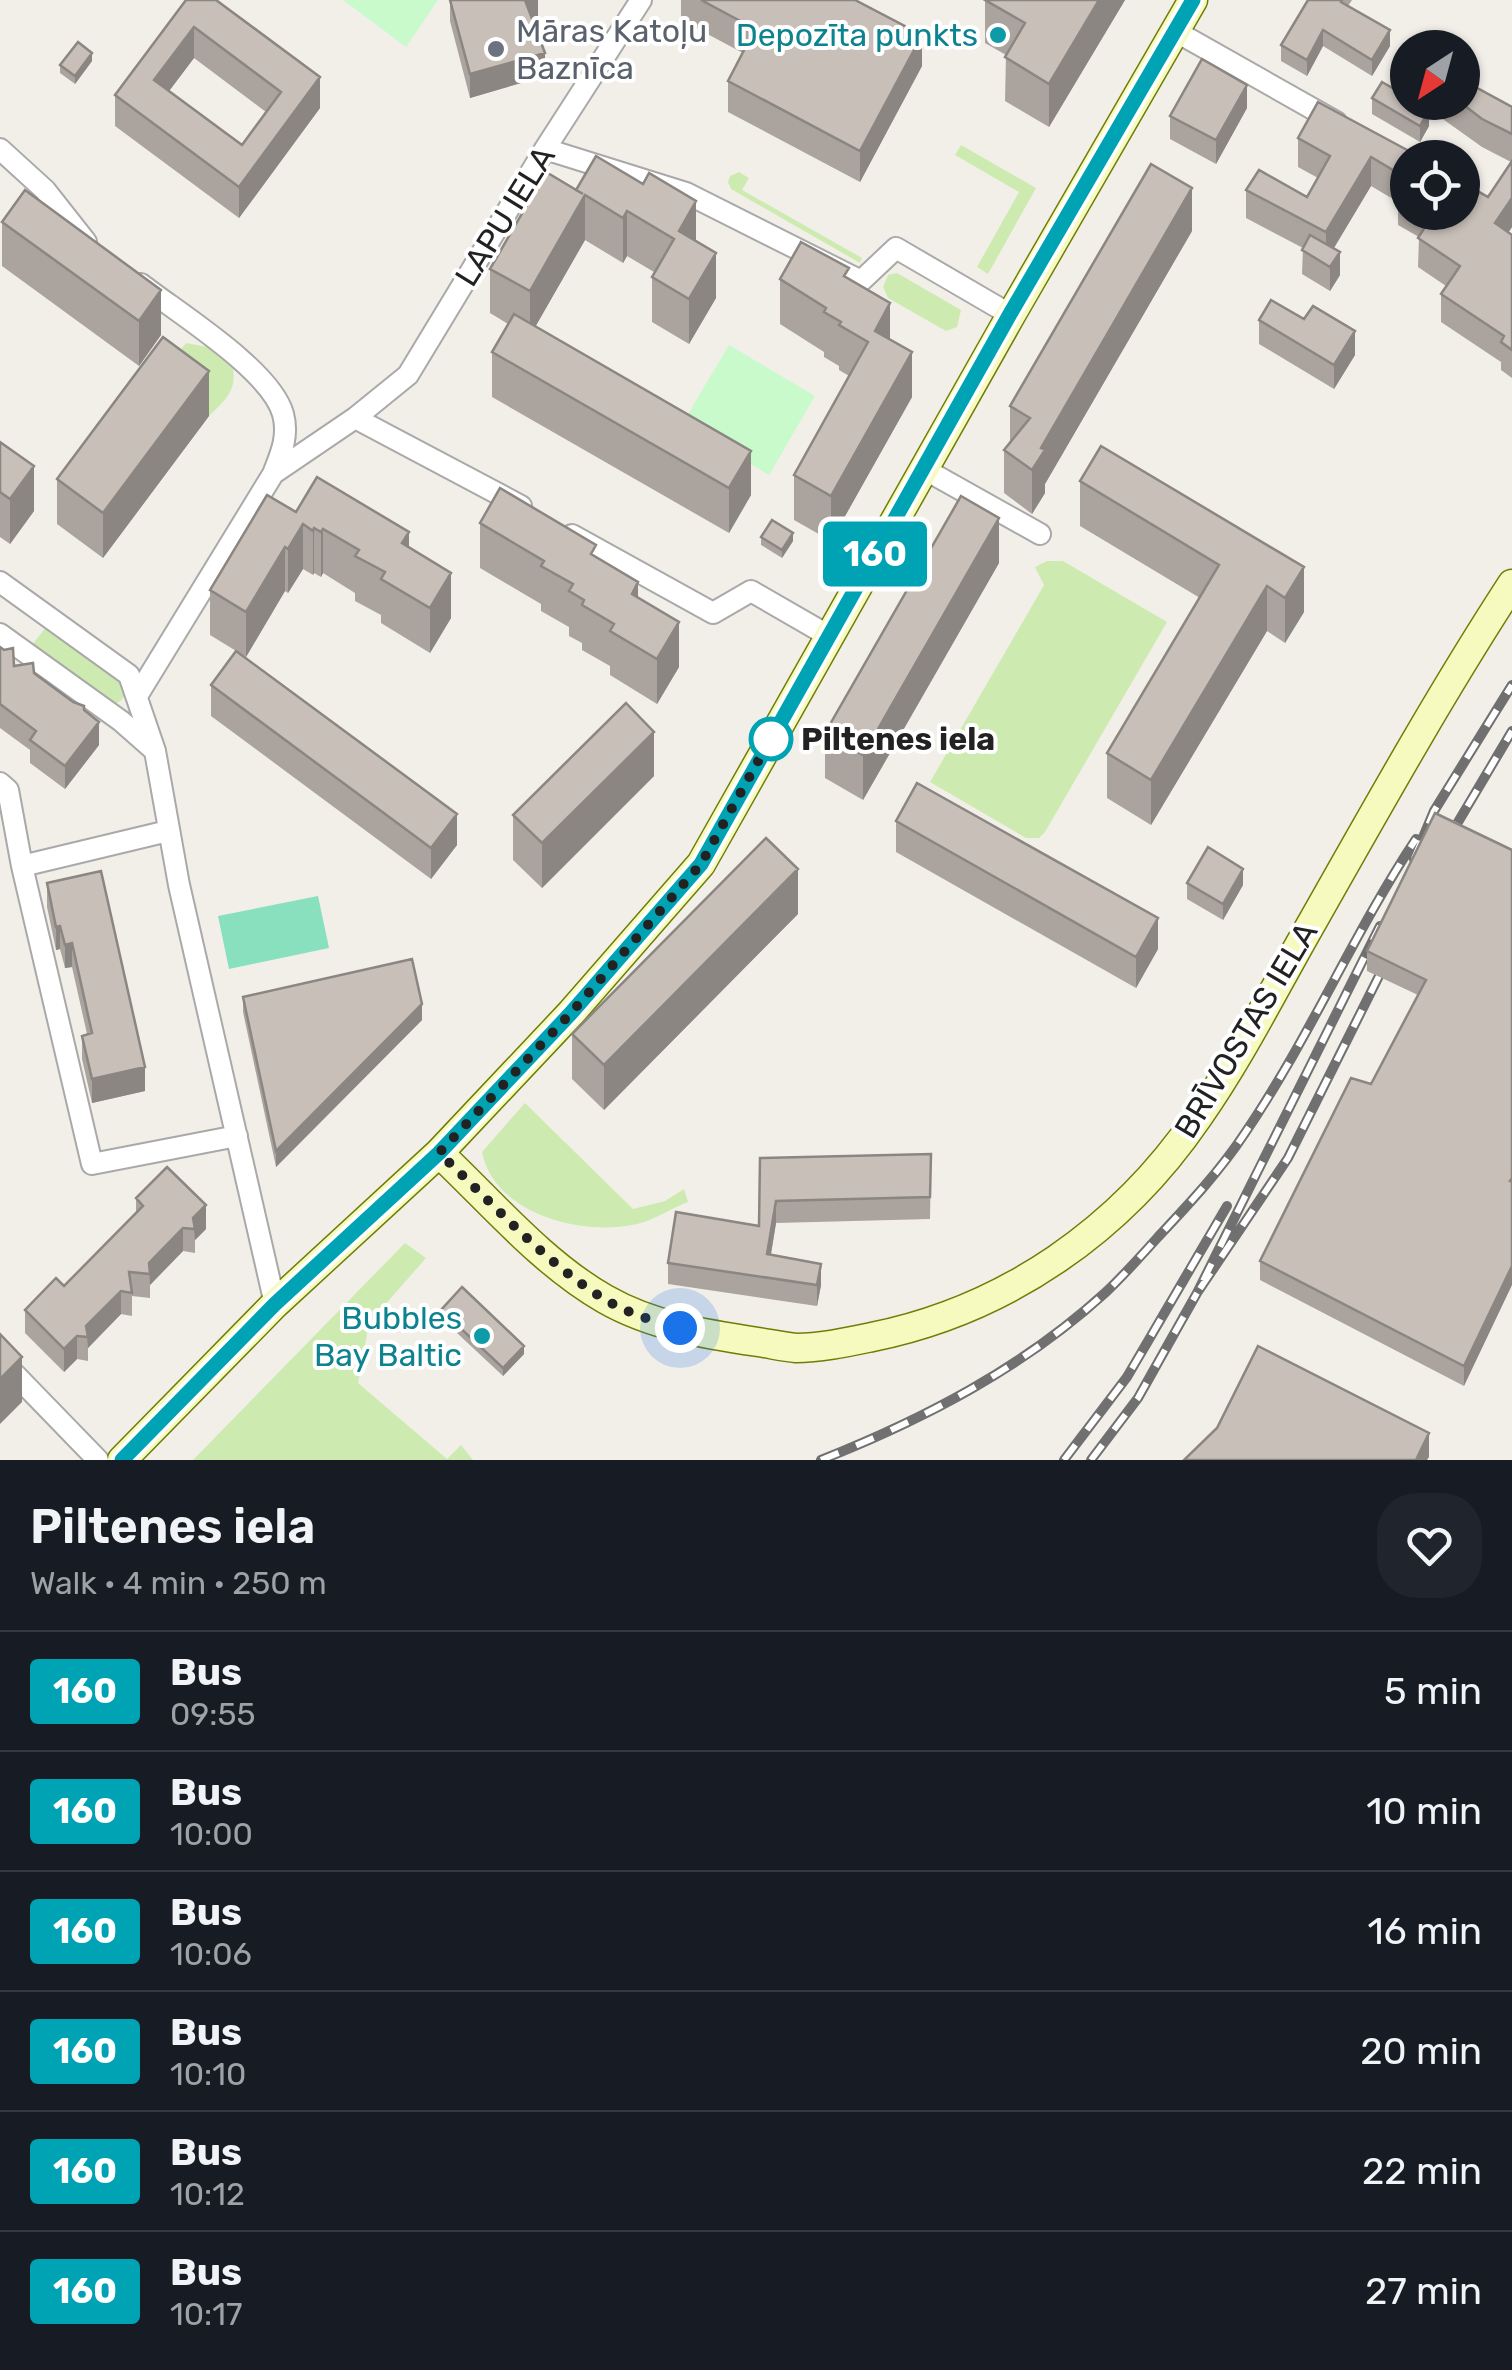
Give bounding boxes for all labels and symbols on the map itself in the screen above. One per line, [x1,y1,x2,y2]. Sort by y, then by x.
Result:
place label: Māras Katoļu Baznīca [516,12,707,87]
place label: Depozīta punkts [736,16,978,54]
marker: Depozīta punkts [987,24,1009,46]
north arrow [1390,30,1480,120]
marker: Māras Katoļu Baznīca [485,38,507,60]
street label: LAPU IELA [447,139,563,293]
line badge: 160 [818,522,932,586]
marker: Piltenes iela [750,718,792,760]
place label: Piltenes iela [801,720,995,758]
street label: BRĪVOSTAS IELA [1167,915,1325,1145]
place label: Bubbles Bay Baltic [314,1299,462,1374]
your location [655,1303,705,1353]
marker: Bubbles Bay Baltic [471,1325,493,1347]

